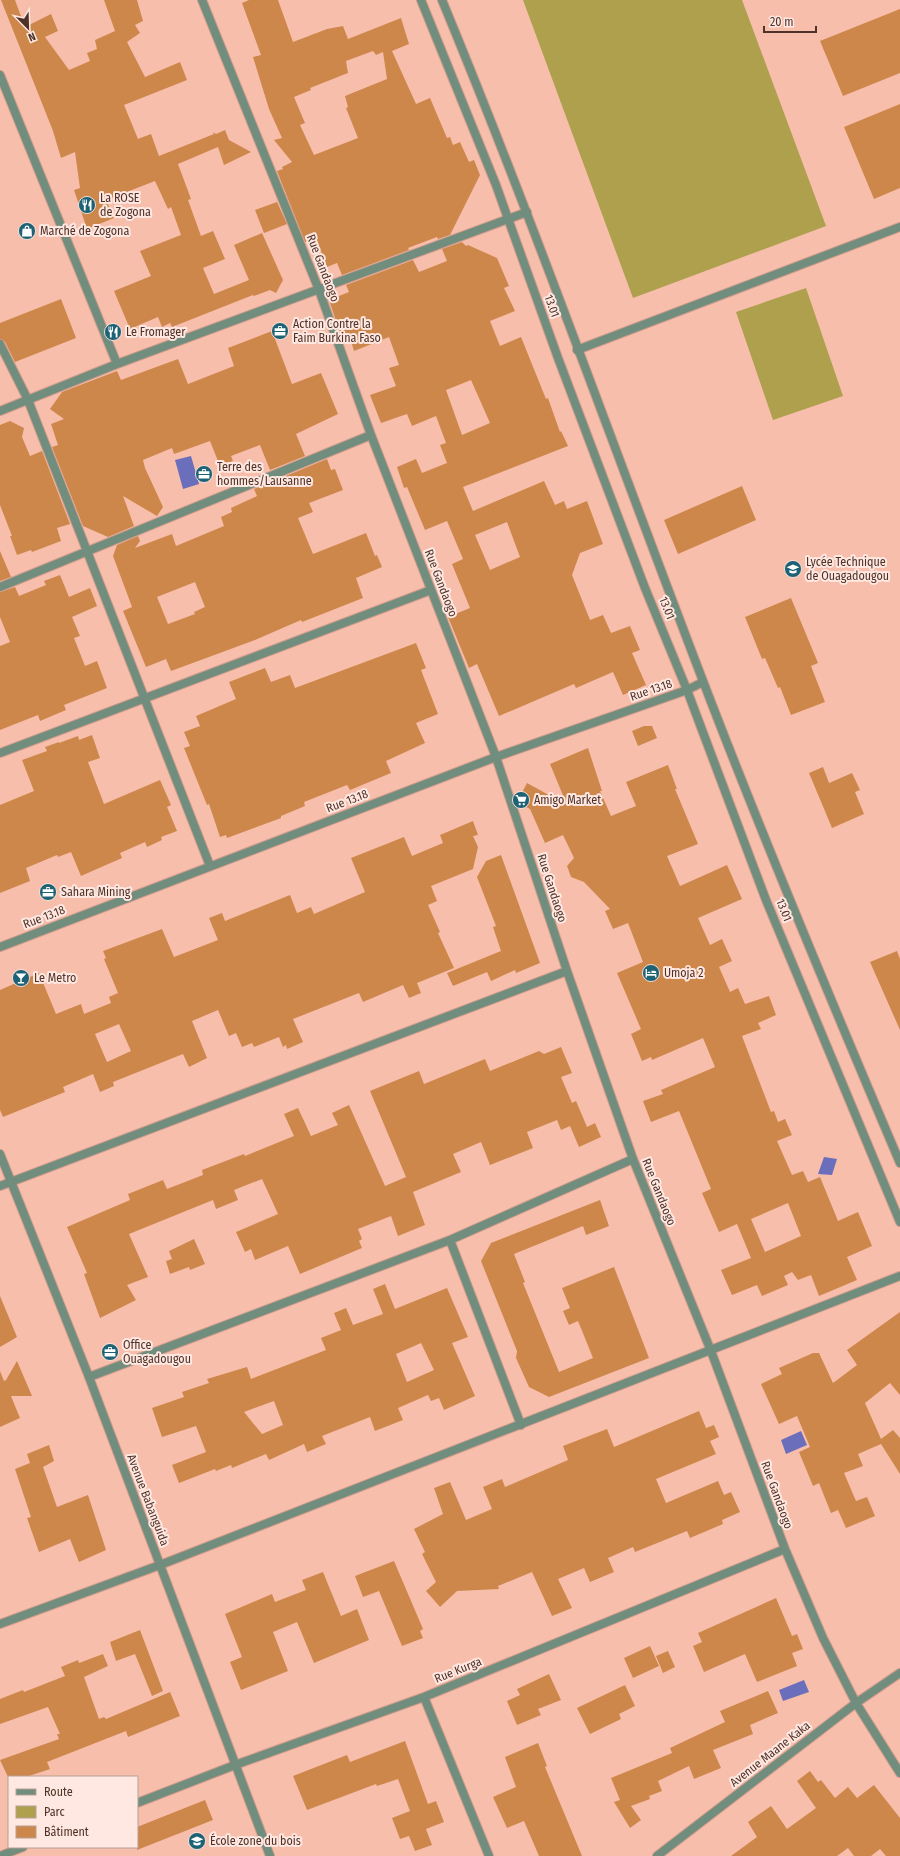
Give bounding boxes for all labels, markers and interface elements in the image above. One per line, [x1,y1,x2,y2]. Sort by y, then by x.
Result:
north arrow [8,8,48,48]
scale bar [764,8,816,34]
text: 20 m [770,15,794,29]
text: N [26,29,37,44]
place label: La ROSE de Zogona [100,191,151,219]
restaurant icon: La ROSE de Zogona [77,195,97,215]
shop icon: Marché de Zogona [17,221,37,241]
place label: Marché de Zogona [40,224,129,238]
street label: Rue Gandaogo [304,232,342,304]
street label: 13.01 [541,293,563,319]
place label: Action Contre la Faim Burkina Faso [293,317,381,345]
office icon: Action Contre la Faim Burkina Faso [270,321,290,341]
restaurant icon: Le Fromager [103,322,123,342]
place label: Le Fromager [126,325,186,339]
place label: Terre des hommes/Lausanne [217,460,312,488]
office icon: Terre des hommes/Lausanne [194,464,214,484]
street label: Rue Gandaogo [422,547,460,619]
place label: Lycée Technique de Ouagadougou [806,555,889,583]
school or university icon: Lycée Technique de Ouagadougou [783,559,803,579]
street label: 13.01 [656,595,678,621]
street label: Rue 13.18 [628,676,674,704]
street label: Rue 13.18 [324,787,370,815]
supermarket icon: Amigo Market [511,790,531,810]
place label: Amigo Market [534,793,601,807]
street label: Rue Gandaogo [534,852,570,924]
office icon: Sahara Mining [38,882,58,902]
place label: Sahara Mining [61,885,131,899]
street label: 13.01 [773,897,795,923]
street label: Rue 13.18 [21,903,67,931]
hotel icon: Umoja 2 [641,963,661,983]
place label: Umoja 2 [664,966,704,980]
bar icon: Le Metro [11,968,31,988]
place label: Le Metro [34,971,76,985]
street label: Rue Gandaogo [639,1156,679,1228]
place label: Office Ouagadougou [123,1338,191,1366]
office icon: Office Ouagadougou [100,1342,120,1362]
street label: Avenue Babanguida [124,1452,172,1548]
street label: Rue Gandaogo [758,1459,796,1531]
street label: Rue Kurga [432,1654,484,1686]
street label: Avenue Maane Kaka [727,1718,813,1790]
legend [8,1776,138,1848]
text: Route [44,1785,73,1799]
text: Parc [44,1805,65,1819]
text: Bâtiment [44,1825,89,1839]
school or university icon: École zone du bois [187,1831,207,1851]
place label: École zone du bois [210,1833,301,1848]

